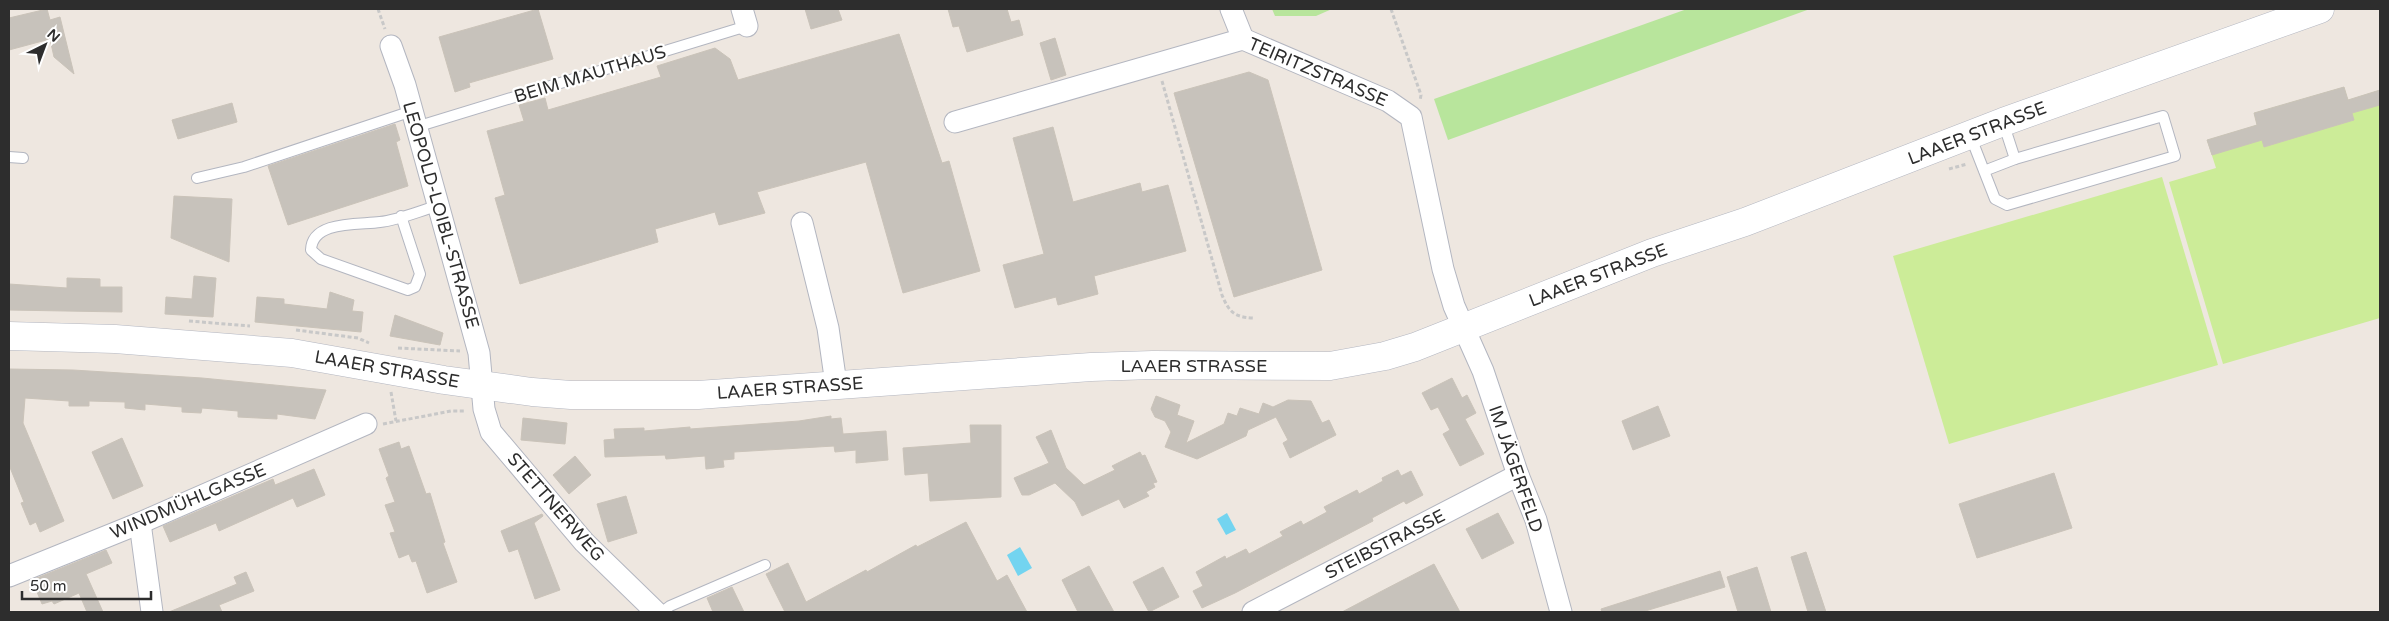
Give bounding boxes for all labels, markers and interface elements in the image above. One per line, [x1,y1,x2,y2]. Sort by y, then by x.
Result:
north arrow [20,20,70,70]
text: N [43,26,63,46]
street label: TEIRITZSTRASSE [1245,33,1391,111]
street label: BEIM MAUTHAUS [511,40,669,108]
street label: LAAER STRASSE [1905,96,2049,170]
street label: LEOPOLD-LOIBL-STRASSE [398,99,484,331]
street label: LAAER STRASSE [1526,238,1670,312]
street label: LAAER STRASSE [313,345,461,393]
street label: LAAER STRASSE [1121,355,1267,377]
street label: LAAER STRASSE [716,372,864,404]
street label: IM JÄGERFELD [1484,403,1548,535]
street label: STETTNERWEG [503,448,609,566]
street label: WINDMÜHLGASSE [107,458,269,544]
street label: STEIBSTRASSE [1321,504,1449,584]
scale bar [22,568,151,600]
text: 50 m [30,577,67,595]

